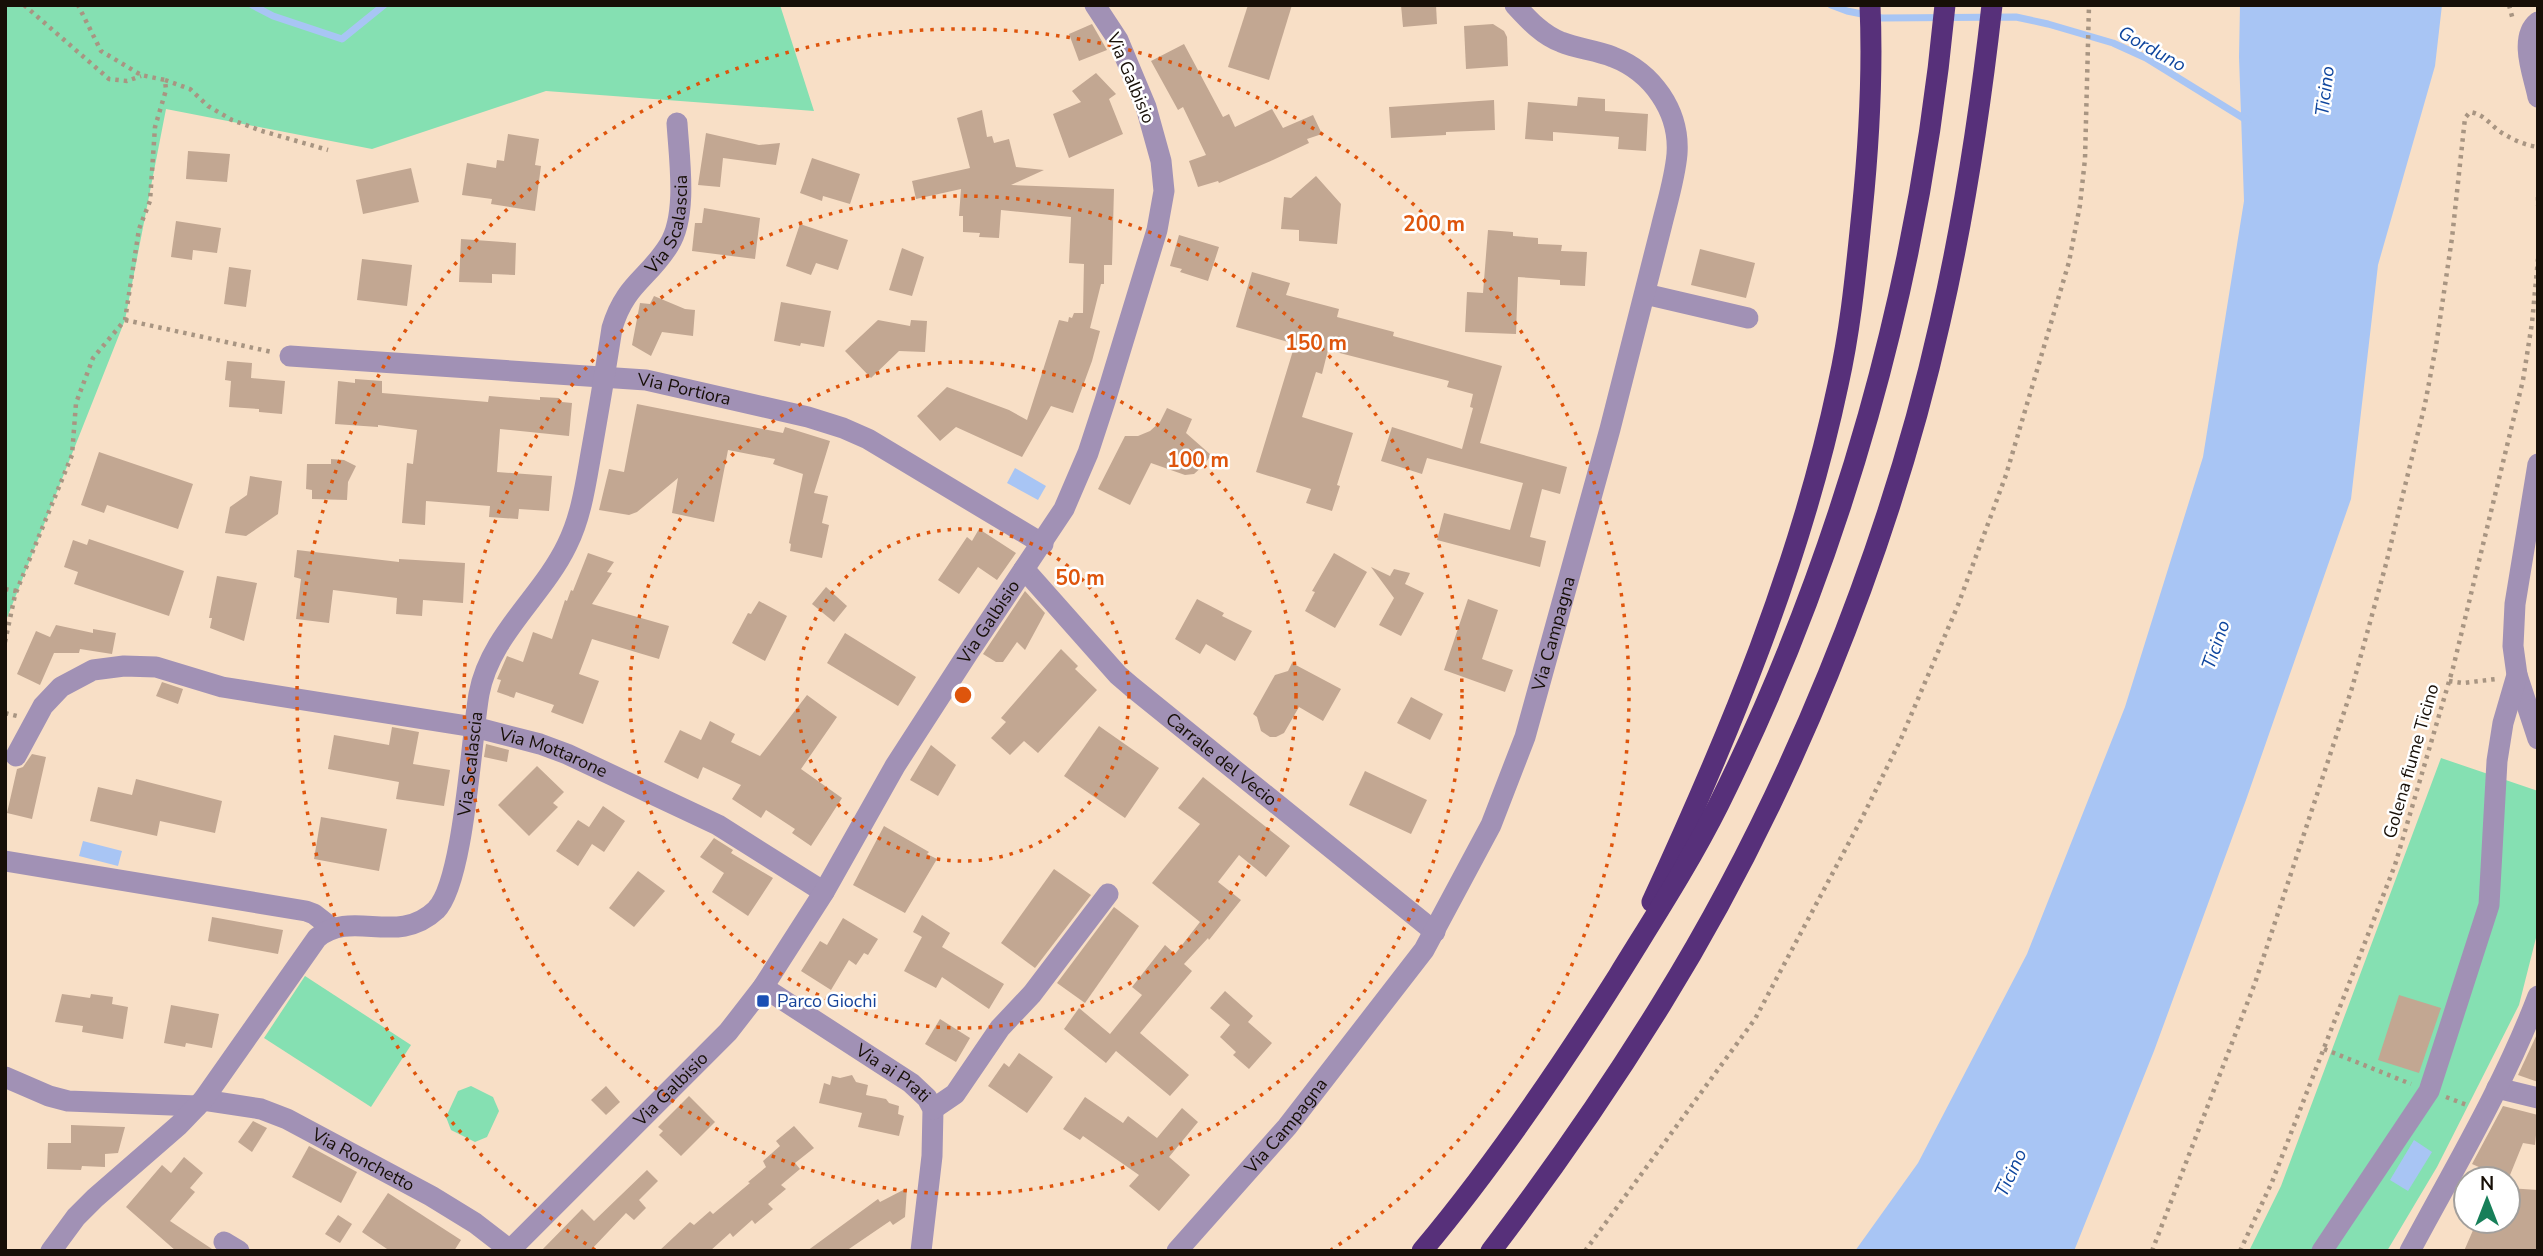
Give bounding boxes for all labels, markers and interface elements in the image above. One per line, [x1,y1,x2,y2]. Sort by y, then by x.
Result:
water label: Gorduno [2113,20,2191,78]
street label: Via Galbisio [1101,28,1161,127]
water label: Ticino [2309,64,2341,118]
street label: Via Scalascia [639,175,693,280]
text: 200 m [1403,210,1465,238]
text: 150 m [1285,329,1347,357]
street label: Via Portiora [636,367,733,411]
text: 100 m [1167,446,1229,474]
text: 50 m [1055,564,1105,592]
street label: Via Campagna [1526,574,1581,695]
street label: Via Galbisio [951,575,1025,670]
water label: Ticino [2196,617,2236,673]
street label: Golena fiume Ticino [2377,681,2445,841]
centre of rings [951,683,975,707]
street label: Carrale del Vecio [1161,707,1282,812]
street label: Via Scalascia [452,710,488,819]
street label: Via Mottarone [495,722,612,783]
place label: Parco Giochi [777,989,877,1013]
marker: Parco Giochi [755,993,771,1009]
street label: Via ai Prati [850,1038,936,1107]
street label: Via Galbisio [628,1047,713,1132]
street label: Via Campagna [1238,1073,1333,1180]
street label: Via Ronchetto [307,1122,419,1197]
water label: Ticino [1989,1145,2033,1201]
north arrow [2452,1165,2522,1235]
text: N [2480,1171,2494,1197]

